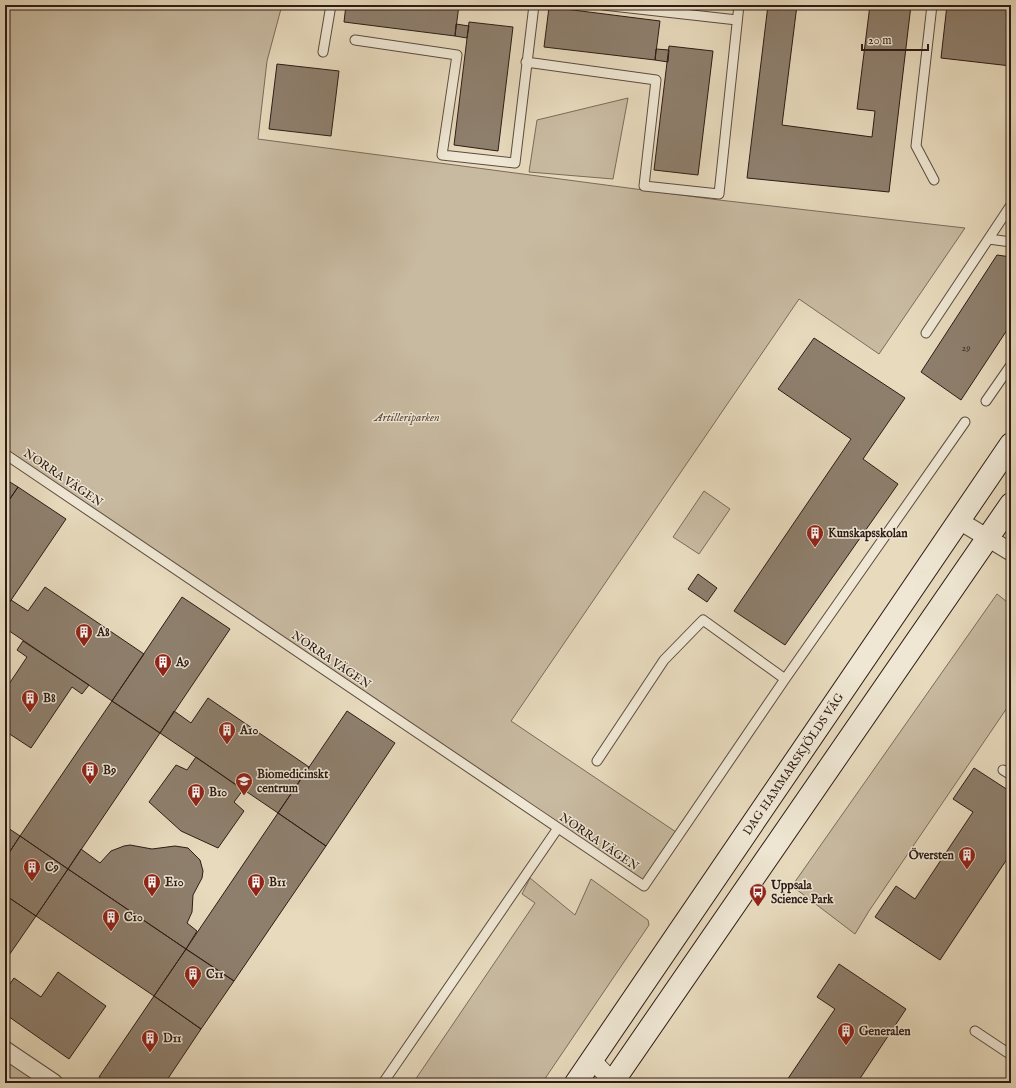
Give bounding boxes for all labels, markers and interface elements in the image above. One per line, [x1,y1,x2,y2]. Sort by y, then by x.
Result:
scale bar [862,26,928,52]
text: 20 m [868,33,891,48]
house number: 29 [961,342,971,355]
park label: Artilleriparken [372,410,440,425]
street label: NORRA VÄGEN [21,445,107,510]
building icon: Kunskapsskolan [805,523,825,548]
place label: Kunskapsskolan [828,526,908,542]
building icon: A8 [74,622,94,647]
place label: A8 [96,625,110,640]
street label: NORRA VÄGEN [289,627,375,692]
building icon: A9 [153,652,173,677]
place label: A9 [175,655,189,670]
building icon: B8 [20,688,40,713]
street label: DAG HAMMARSKJÖLDS VÄG [740,690,847,838]
place label: B8 [43,691,56,706]
building icon: A10 [217,720,237,745]
place label: A10 [239,723,259,738]
building icon: B9 [80,760,100,785]
place label: B9 [103,763,116,778]
place label: Biomedicinskt centrum [257,767,329,796]
school or university icon: Biomedicinskt centrum [234,771,254,796]
building icon: B10 [186,782,206,807]
place label: B10 [209,785,227,800]
street label: NORRA VÄGEN [557,809,643,874]
building icon: Översten [957,845,977,870]
place label: Översten [909,847,955,863]
building icon: C9 [22,857,42,882]
place label: C9 [45,860,59,875]
building icon: E10 [142,872,162,897]
building icon: B11 [246,872,266,897]
place label: E10 [165,875,184,890]
place label: B11 [269,875,286,890]
place label: Uppsala Science Park [770,878,834,907]
bus stop icon: Uppsala Science Park [748,882,768,907]
building icon: C10 [101,907,121,932]
place label: C10 [124,910,143,925]
building icon: C11 [183,964,203,989]
place label: C11 [206,967,224,982]
building icon: Generalen [836,1021,856,1046]
place label: Generalen [859,1024,911,1039]
building icon: D11 [140,1028,160,1053]
place label: D11 [163,1031,182,1046]

